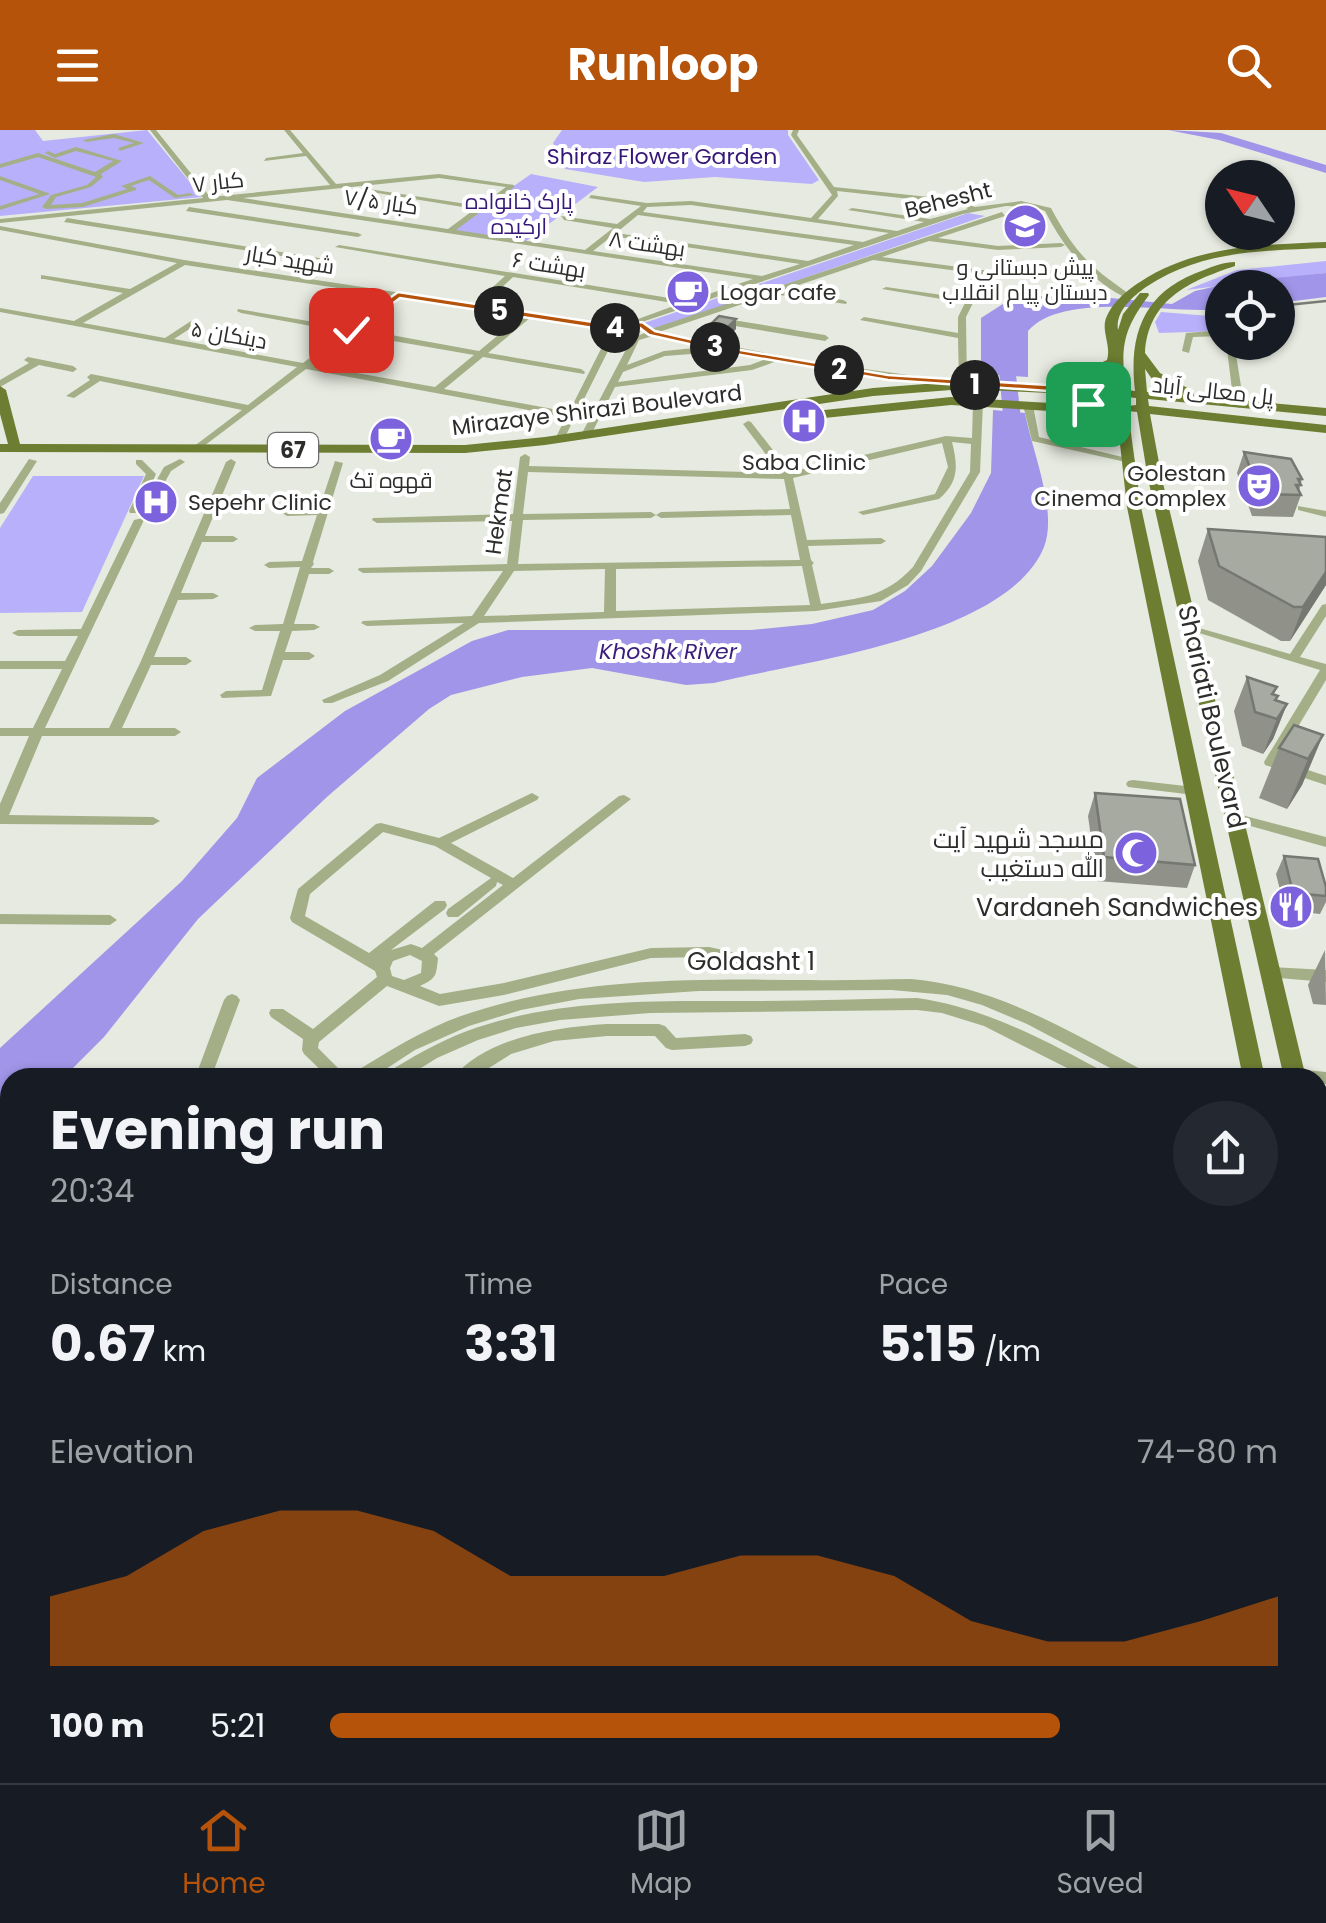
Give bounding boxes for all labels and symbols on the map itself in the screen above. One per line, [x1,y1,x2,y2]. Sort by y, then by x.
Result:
park label: Shiraz Flower Garden [547,141,777,172]
north arrow [1205,160,1295,250]
street label: ۷ کبار [190,164,246,200]
street label: Behesht [901,174,995,226]
street label: ۷/۵ کبار [342,181,420,223]
park label: پارک خانواده ارکیده [465,186,573,242]
school or university icon: پیش دبستانی و دبستان پیام انقلاب [1002,203,1048,249]
street label: ۸ بهشت [607,223,687,265]
street label: شهید کبار [241,237,337,282]
street label: ۶ بهشت [510,244,588,286]
place label: پیش دبستانی و دبستان پیام انقلاب [942,252,1108,308]
cafe icon: Logar cafe [665,269,711,315]
place label: Logar cafe [720,277,837,308]
pin: 5 [474,286,524,336]
pin [309,288,394,373]
pin: 4 [590,303,640,353]
street label: ۵ دینکان [189,313,269,357]
pin: 3 [690,322,740,372]
pin: 2 [814,345,864,395]
pin: 1 [950,360,1000,410]
pin [1046,362,1131,447]
street label: پل معالی آباد [1151,369,1275,413]
street label: Mirazaye Shirazi Boulevard [450,377,744,443]
hospital icon: Saba Clinic [781,398,827,444]
cafe icon: قهوه تک [368,416,414,462]
road number: 67 [268,433,318,467]
place label: Saba Clinic [742,447,866,478]
place label: Golestan Cinema Complex [1034,458,1226,514]
theatre icon: Golestan Cinema Complex [1236,463,1282,509]
place label: قهوه تک [349,465,433,496]
street label: Hekmat [478,467,520,557]
hospital icon: Sepehr Clinic [133,479,179,525]
place label: Sepehr Clinic [188,487,332,518]
street label: Shariati Boulevard [1169,602,1255,832]
water label: Khoshk River [599,636,738,667]
place label: مسجد شهید آیت الله دستغیب [933,822,1104,886]
mosque icon: مسجد شهید آیت الله دستغیب [1113,830,1159,876]
restaurant icon: Vardaneh Sandwiches [1268,884,1314,930]
place label: Vardaneh Sandwiches [976,890,1258,925]
street label: Goldasht 1 [687,944,815,979]

